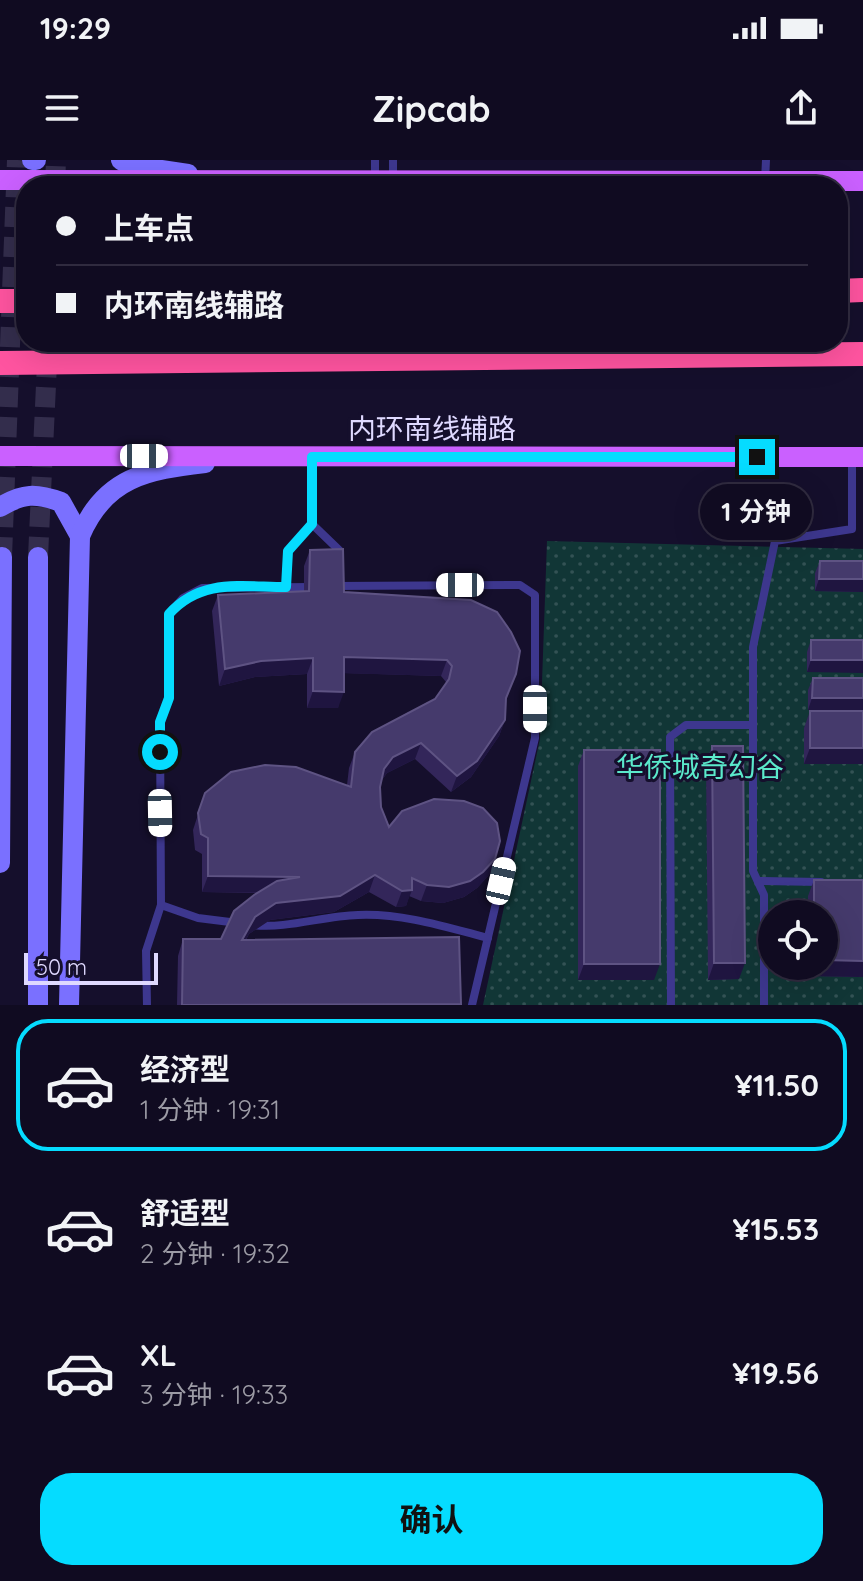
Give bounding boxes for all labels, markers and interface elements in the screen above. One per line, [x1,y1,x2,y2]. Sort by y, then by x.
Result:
text: 19:29 [40,9,111,47]
icon: menu [40,86,84,130]
text: Zipcab [372,86,491,131]
icon: share [779,86,823,130]
text: 上车点 [104,209,194,247]
text: 内环南线辅路 [104,286,284,324]
street label: 内环南线辅路 [348,411,516,446]
route end [739,439,775,475]
car [120,444,168,468]
callout: 1 分钟 [701,485,813,541]
text: 1 分钟 [721,495,791,528]
car [436,573,484,597]
car [523,685,547,733]
route start [142,734,178,770]
park label: 华侨城奇幻谷 [616,749,784,784]
car [148,789,172,837]
car [484,855,518,907]
map controls [758,900,838,980]
button: locate [758,900,838,980]
scale bar [24,949,158,985]
text: 50 m [36,953,87,981]
icon: car [44,1049,116,1121]
text: 经济型 [140,1050,230,1088]
text: ¥11.50 [735,1066,819,1104]
text: 1 分钟 · 19:31 [140,1093,280,1126]
icon: car [44,1193,116,1265]
text: 舒适型 [140,1194,230,1232]
text: ¥15.53 [733,1210,819,1248]
text: 2 分钟 · 19:32 [140,1237,290,1270]
text: XL [140,1336,177,1374]
icon: car [44,1337,116,1409]
text: ¥19.56 [732,1354,819,1392]
text: 3 分钟 · 19:33 [140,1378,288,1411]
button: 确认 [40,1473,823,1565]

